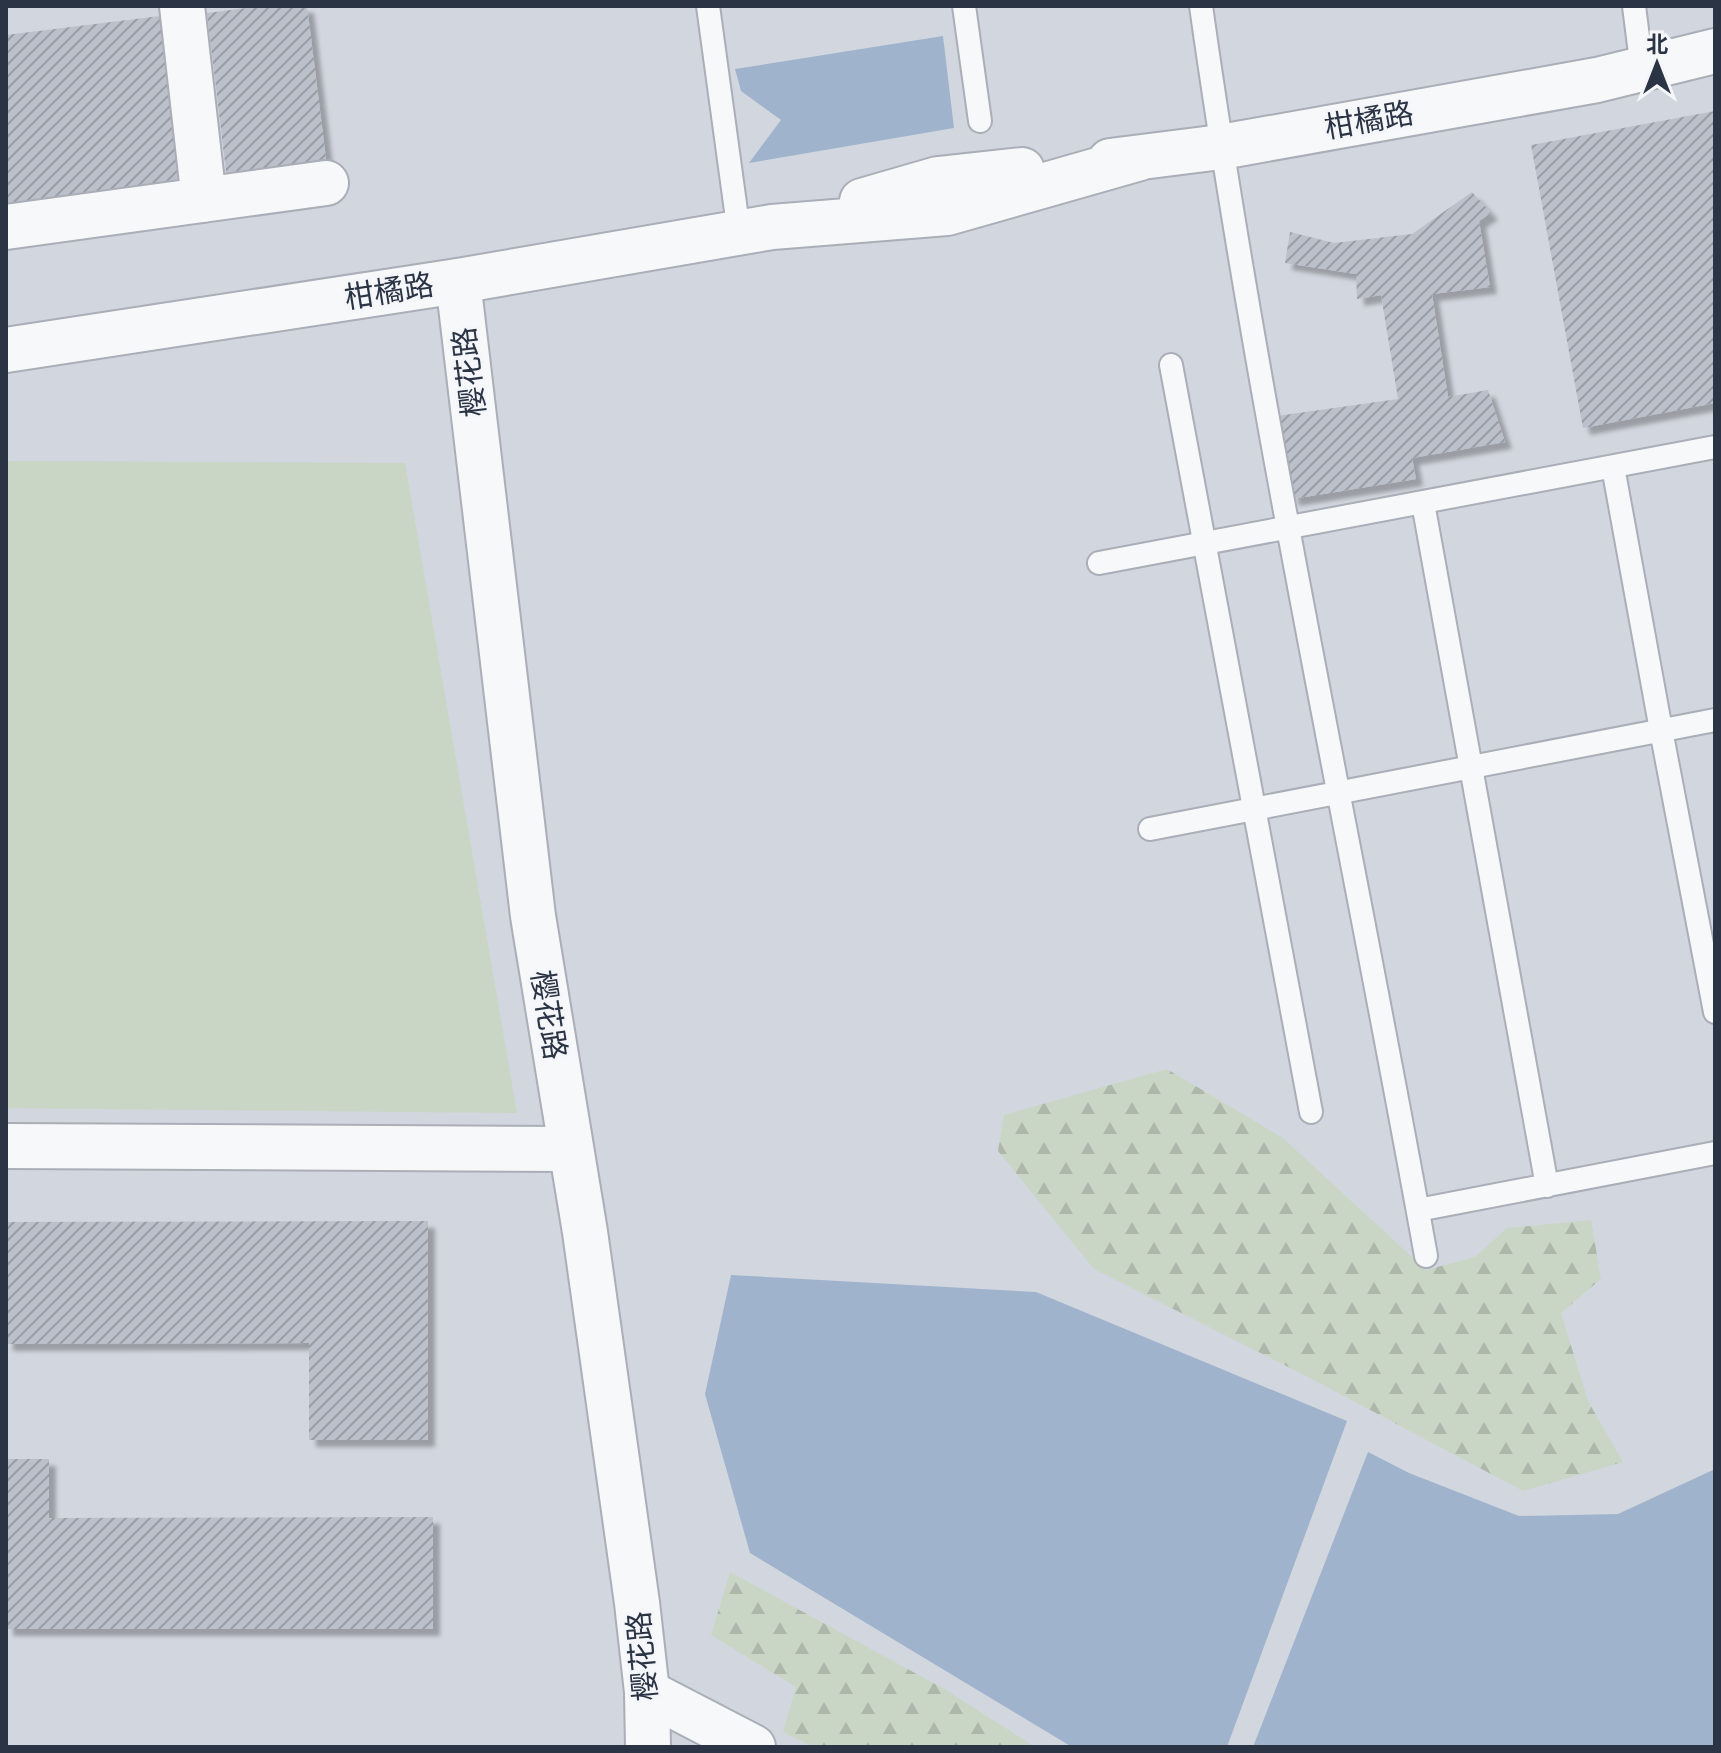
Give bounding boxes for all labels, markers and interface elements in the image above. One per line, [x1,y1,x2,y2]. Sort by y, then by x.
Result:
north arrow [1617,24,1697,104]
text: 北 [1646,31,1668,58]
street label: 柑橘路 [1321,94,1417,146]
street label: 柑橘路 [342,266,436,316]
street label: 樱花路 [445,325,493,419]
street label: 樱花路 [524,968,574,1062]
street label: 樱花路 [620,1610,664,1702]

